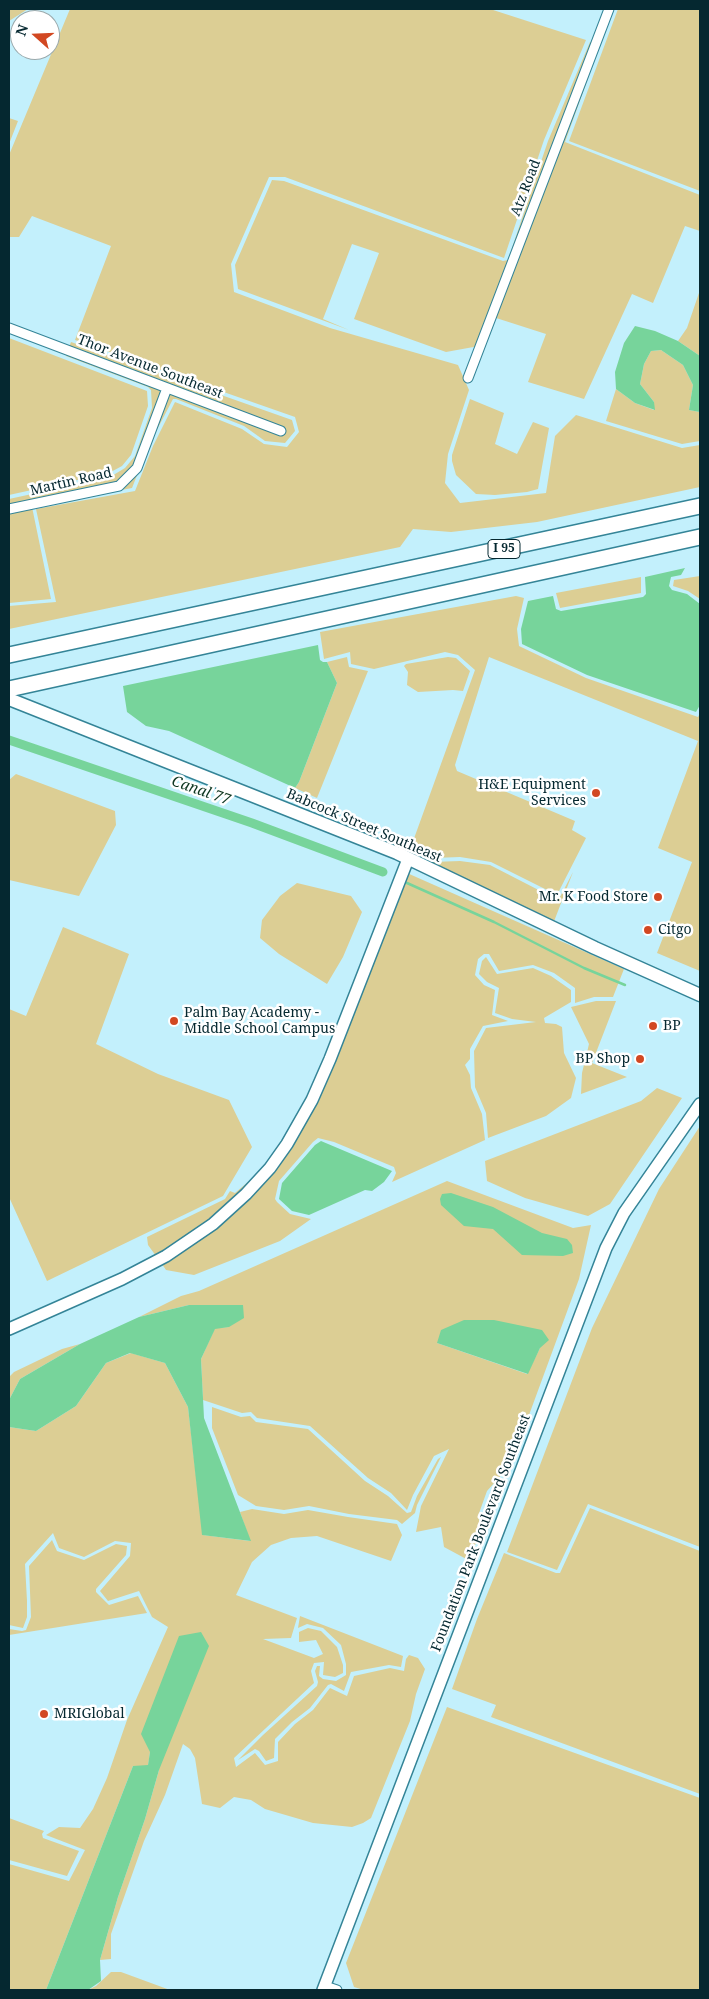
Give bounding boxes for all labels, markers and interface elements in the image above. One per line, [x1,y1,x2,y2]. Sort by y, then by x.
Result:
north arrow [10,10,60,60]
text: N [11,22,32,38]
street label: Atz Road [508,157,544,219]
street label: Thor Avenue Southeast [75,331,225,403]
street label: Martin Road [28,464,114,500]
road number: I 95 [488,540,520,558]
water label: Canal 77 [169,773,233,809]
place label: H&E Equipment Services [478,777,586,810]
street label: Babcock Street Southeast [284,786,444,866]
marker: H&E Equipment Services [590,787,602,799]
place label: Mr. K Food Store [539,889,648,905]
marker: Mr. K Food Store [652,891,664,903]
place label: Citgo [658,922,692,938]
marker: Citgo [642,924,654,936]
place label: Palm Bay Academy - Middle School Campus [184,1005,335,1038]
marker: Palm Bay Academy - Middle School Campus [168,1015,180,1027]
place label: BP [663,1018,681,1034]
marker: BP [647,1020,659,1032]
place label: BP Shop [576,1051,630,1067]
marker: BP Shop [634,1053,646,1065]
street label: Foundation Park Boulevard Southeast [428,1412,534,1654]
place label: MRIGlobal [54,1706,125,1722]
marker: MRIGlobal [38,1708,50,1720]

